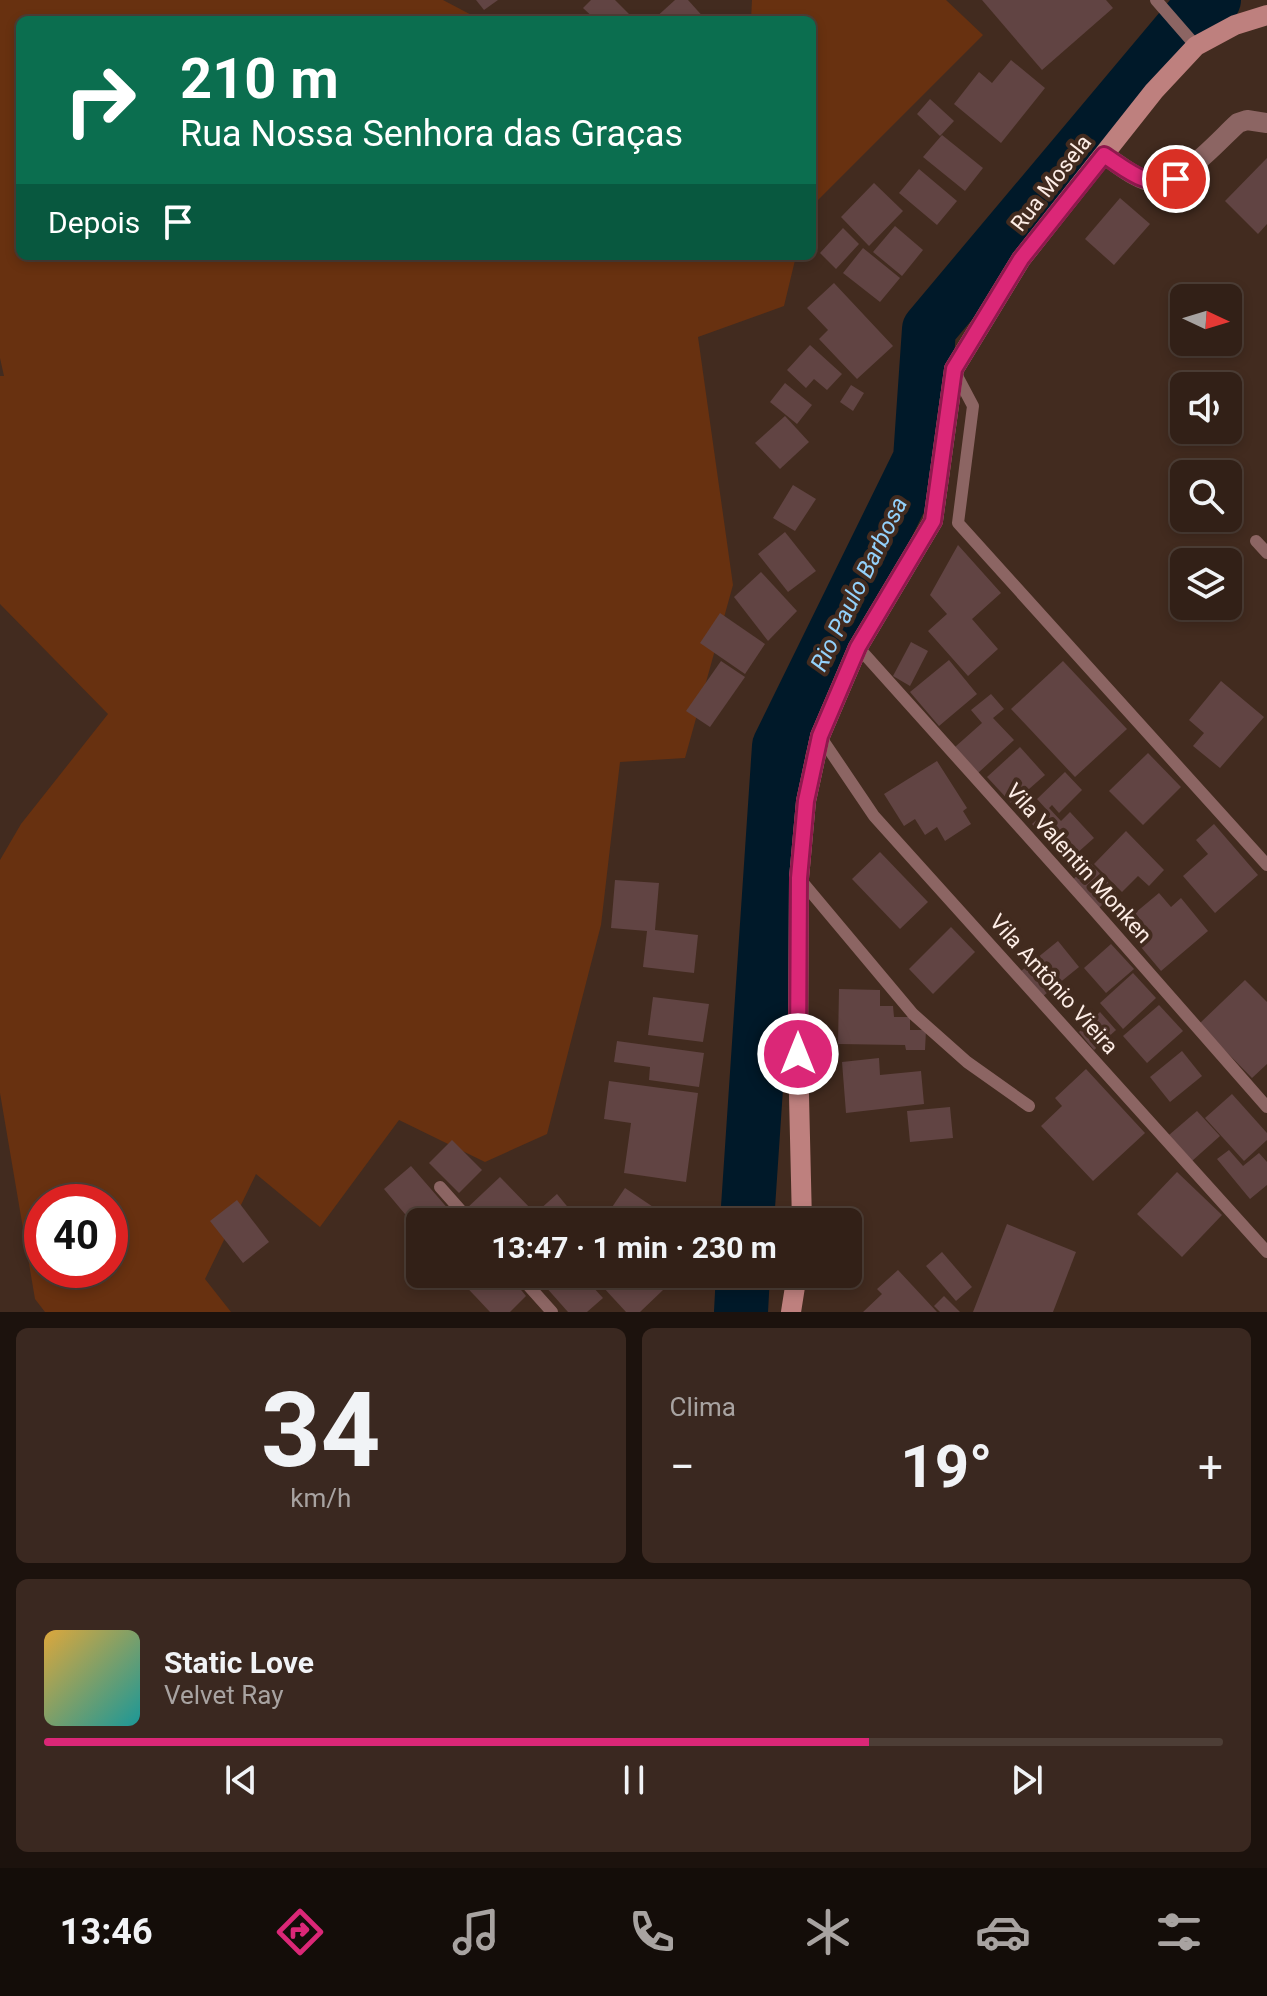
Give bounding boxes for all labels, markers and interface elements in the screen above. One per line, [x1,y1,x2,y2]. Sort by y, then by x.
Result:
text: 210 m [180,46,339,112]
icon: right [48,48,152,152]
text: Rua Nossa Senhora das Graças [180,113,683,155]
street label: Rua Mosela [1006,130,1096,236]
pin [1142,145,1210,213]
icon: arrive [1154,157,1198,201]
icon: arrive [156,200,200,244]
text: Depois [48,205,140,240]
north arrow [1170,284,1242,356]
map controls [1170,284,1242,620]
button: sound [1170,372,1242,444]
button: search [1170,460,1242,532]
water label: Rio Paulo Barbosa [805,492,913,676]
button: layers [1170,548,1242,620]
street label: Vila Valentin Monken [1001,778,1157,948]
street label: Vila Antônio Vieira [985,909,1123,1059]
position arrow [756,1012,840,1096]
speed limit sign: 40 [24,1184,128,1288]
text: 13:47 · 1 min · 230 m [491,1230,777,1265]
text: 34 [261,1370,380,1491]
text: Clima [670,1392,736,1422]
text: 19° [900,1431,992,1502]
text: − [670,1441,695,1493]
text: + [1198,1441,1223,1493]
text: km/h [290,1483,351,1513]
text: Static Love [164,1645,314,1680]
text: Velvet Ray [164,1680,284,1710]
icon: previous [219,1758,263,1802]
icon: pause [612,1758,656,1802]
icon: next [1005,1758,1049,1802]
icon: directions [272,1904,328,1960]
icon: music [448,1904,504,1960]
icon: phone [624,1904,680,1960]
icon: climate [800,1904,856,1960]
icon: car [975,1904,1031,1960]
icon: filters [1151,1904,1207,1960]
text: 13:46 [60,1911,153,1953]

